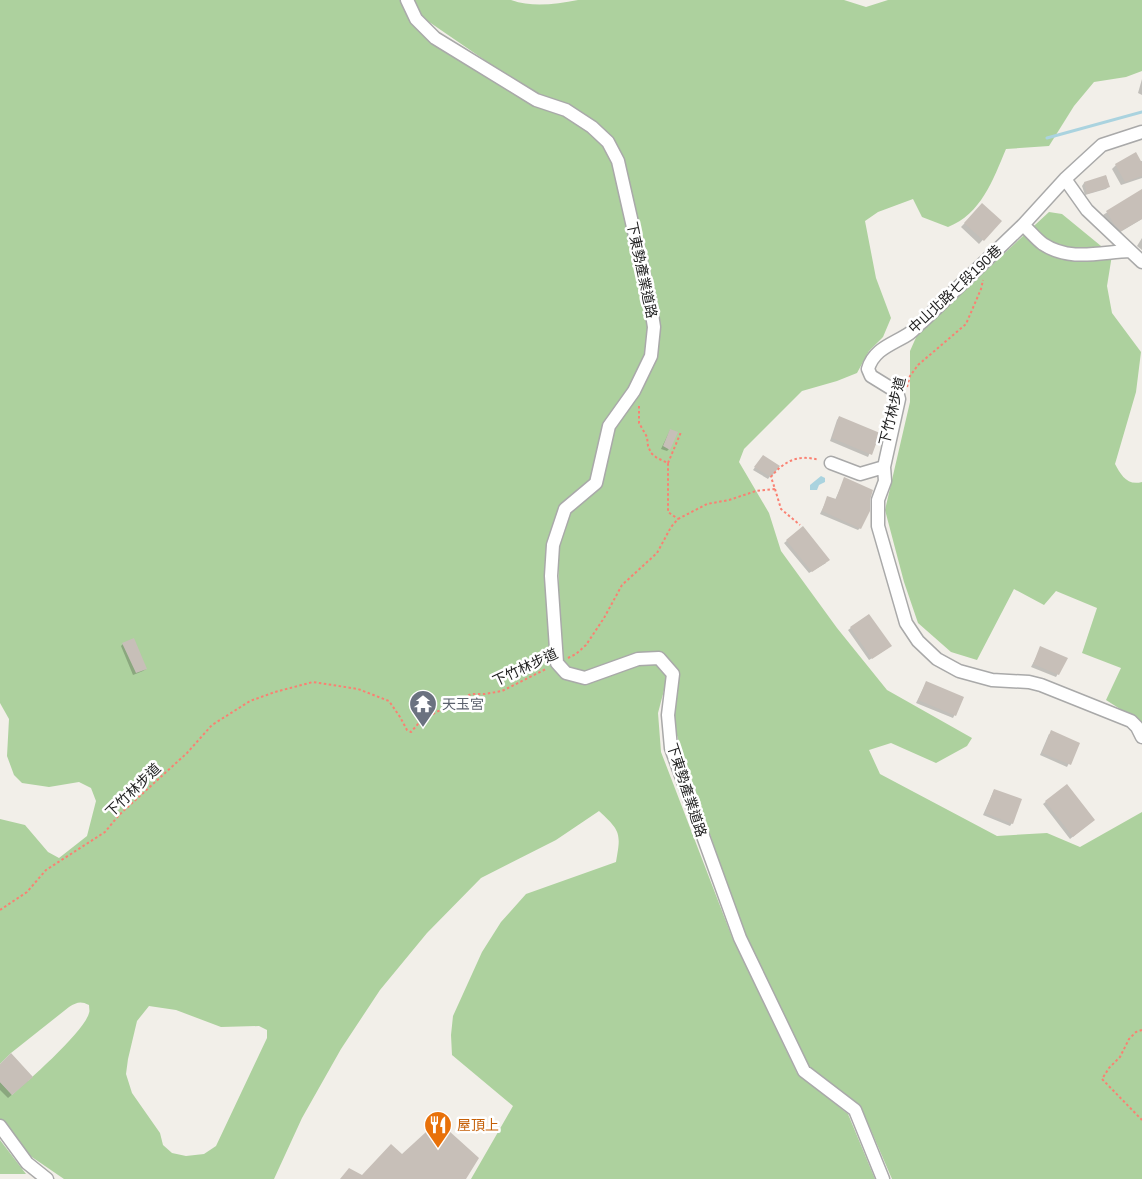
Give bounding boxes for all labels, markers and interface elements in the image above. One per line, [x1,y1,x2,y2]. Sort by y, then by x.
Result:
street label: 下東勢產業道路 [624,220,660,320]
street label: 中山北路七段190巷 [905,242,1005,336]
street label: 下竹林步道 [876,375,908,447]
street label: 下竹林步道 [490,645,560,689]
temple icon: 天玉宮 [408,689,438,728]
place label: 天玉宮 [442,696,484,712]
street label: 下東勢產業道路 [664,741,710,839]
street label: 下竹林步道 [102,760,164,820]
restaurant icon: 屋頂上 [423,1110,453,1149]
place label: 屋頂上 [457,1117,499,1133]

